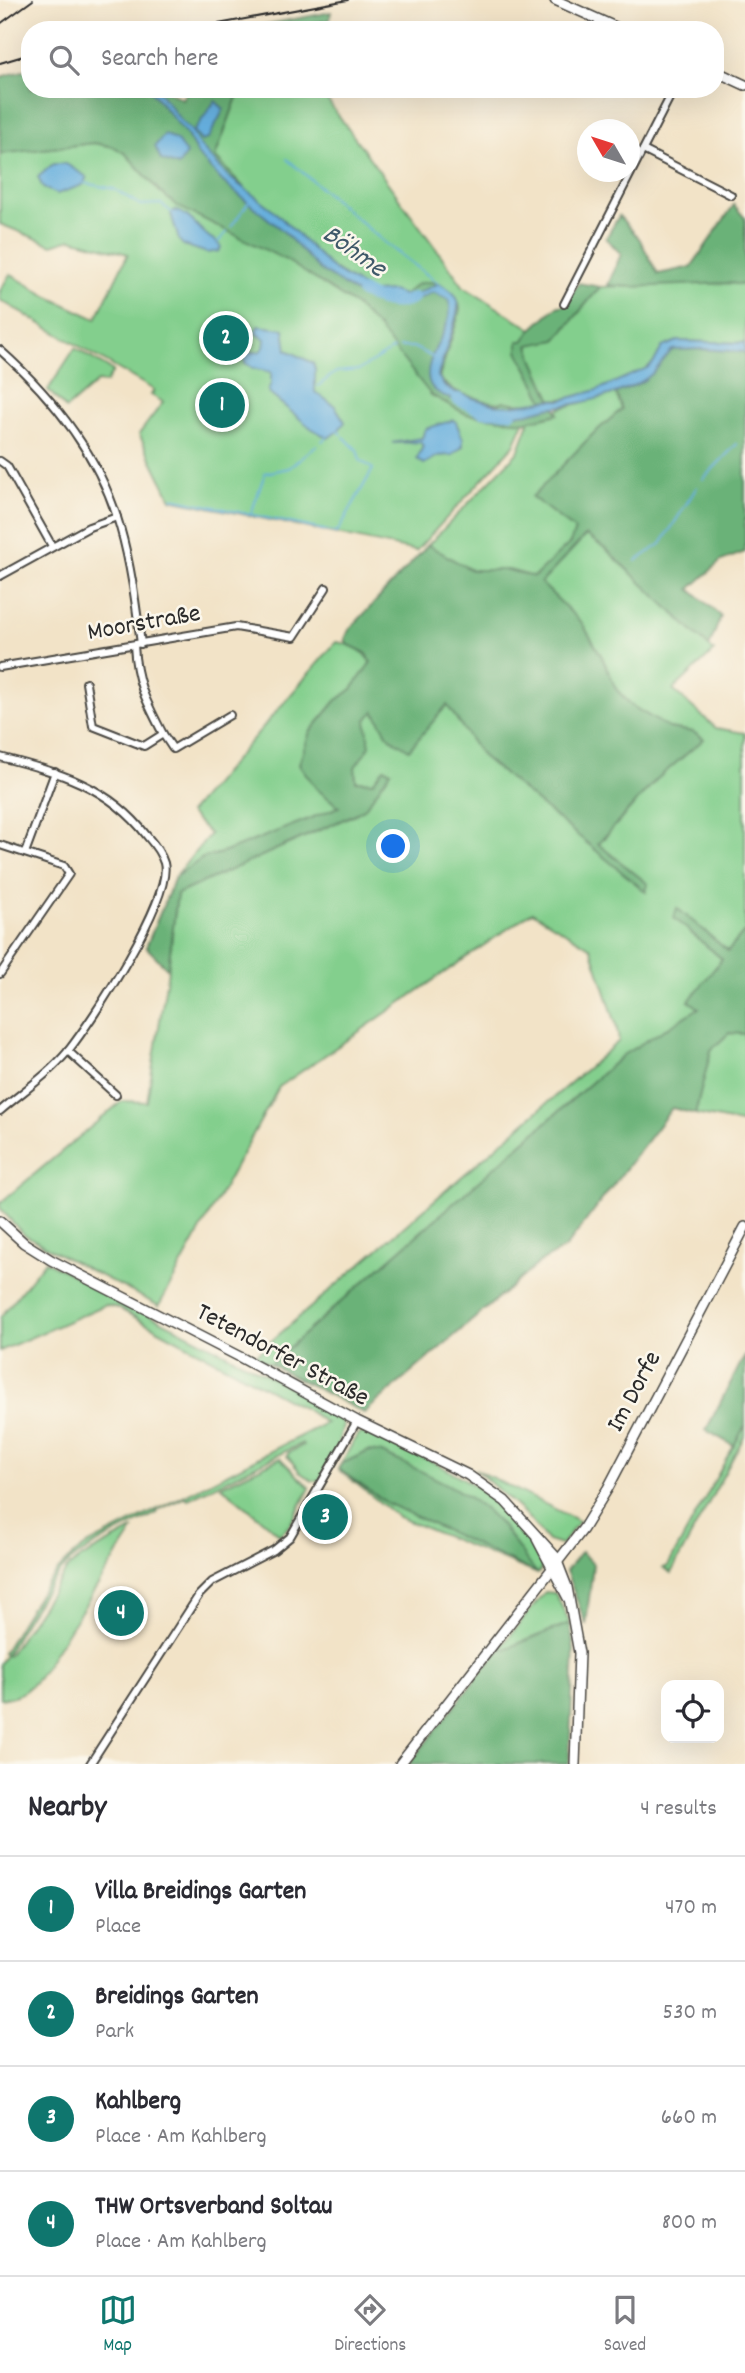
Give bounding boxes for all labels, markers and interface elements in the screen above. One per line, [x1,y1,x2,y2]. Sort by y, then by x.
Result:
search box [21,21,724,98]
icon: search [45,41,83,79]
text: Search here [101,41,219,78]
north arrow [577,119,640,182]
water label: Böhme [313,217,395,290]
pin: 2 [203,312,249,364]
pin: 1 [199,379,245,431]
street label: Moorstraße [85,596,203,652]
your location [376,829,410,863]
street label: Tetendorfer Straße [189,1295,375,1417]
street label: Im Dorfe [598,1345,672,1439]
pin: 3 [302,1491,348,1543]
pin: 4 [98,1587,144,1639]
map controls [661,1680,724,1743]
button: locate [661,1680,724,1743]
text: Nearby [28,1788,106,1831]
text: 4 results [640,1793,717,1826]
text: Villa Breidings Garten [95,1874,306,1911]
text: 1 [48,1892,54,1925]
text: 470 m [665,1892,717,1925]
text: Place [95,1911,141,1944]
text: Breidings Garten [95,1979,258,2016]
text: 2 [46,1997,56,2030]
text: 530 m [663,1997,717,2030]
text: Park [95,2016,134,2049]
text: Kahlberg [95,2084,181,2121]
text: 3 [46,2102,56,2135]
text: 660 m [661,2102,717,2135]
text: Place · Am Kahlberg [95,2121,267,2154]
text: THW Ortsverband Soltau [95,2189,332,2226]
text: 4 [46,2207,56,2240]
text: 800 m [662,2207,717,2240]
text: Place · Am Kahlberg [95,2226,267,2259]
tab: Map [99,2291,137,2360]
tab: Directions [334,2291,406,2360]
tab: Saved [604,2291,646,2360]

